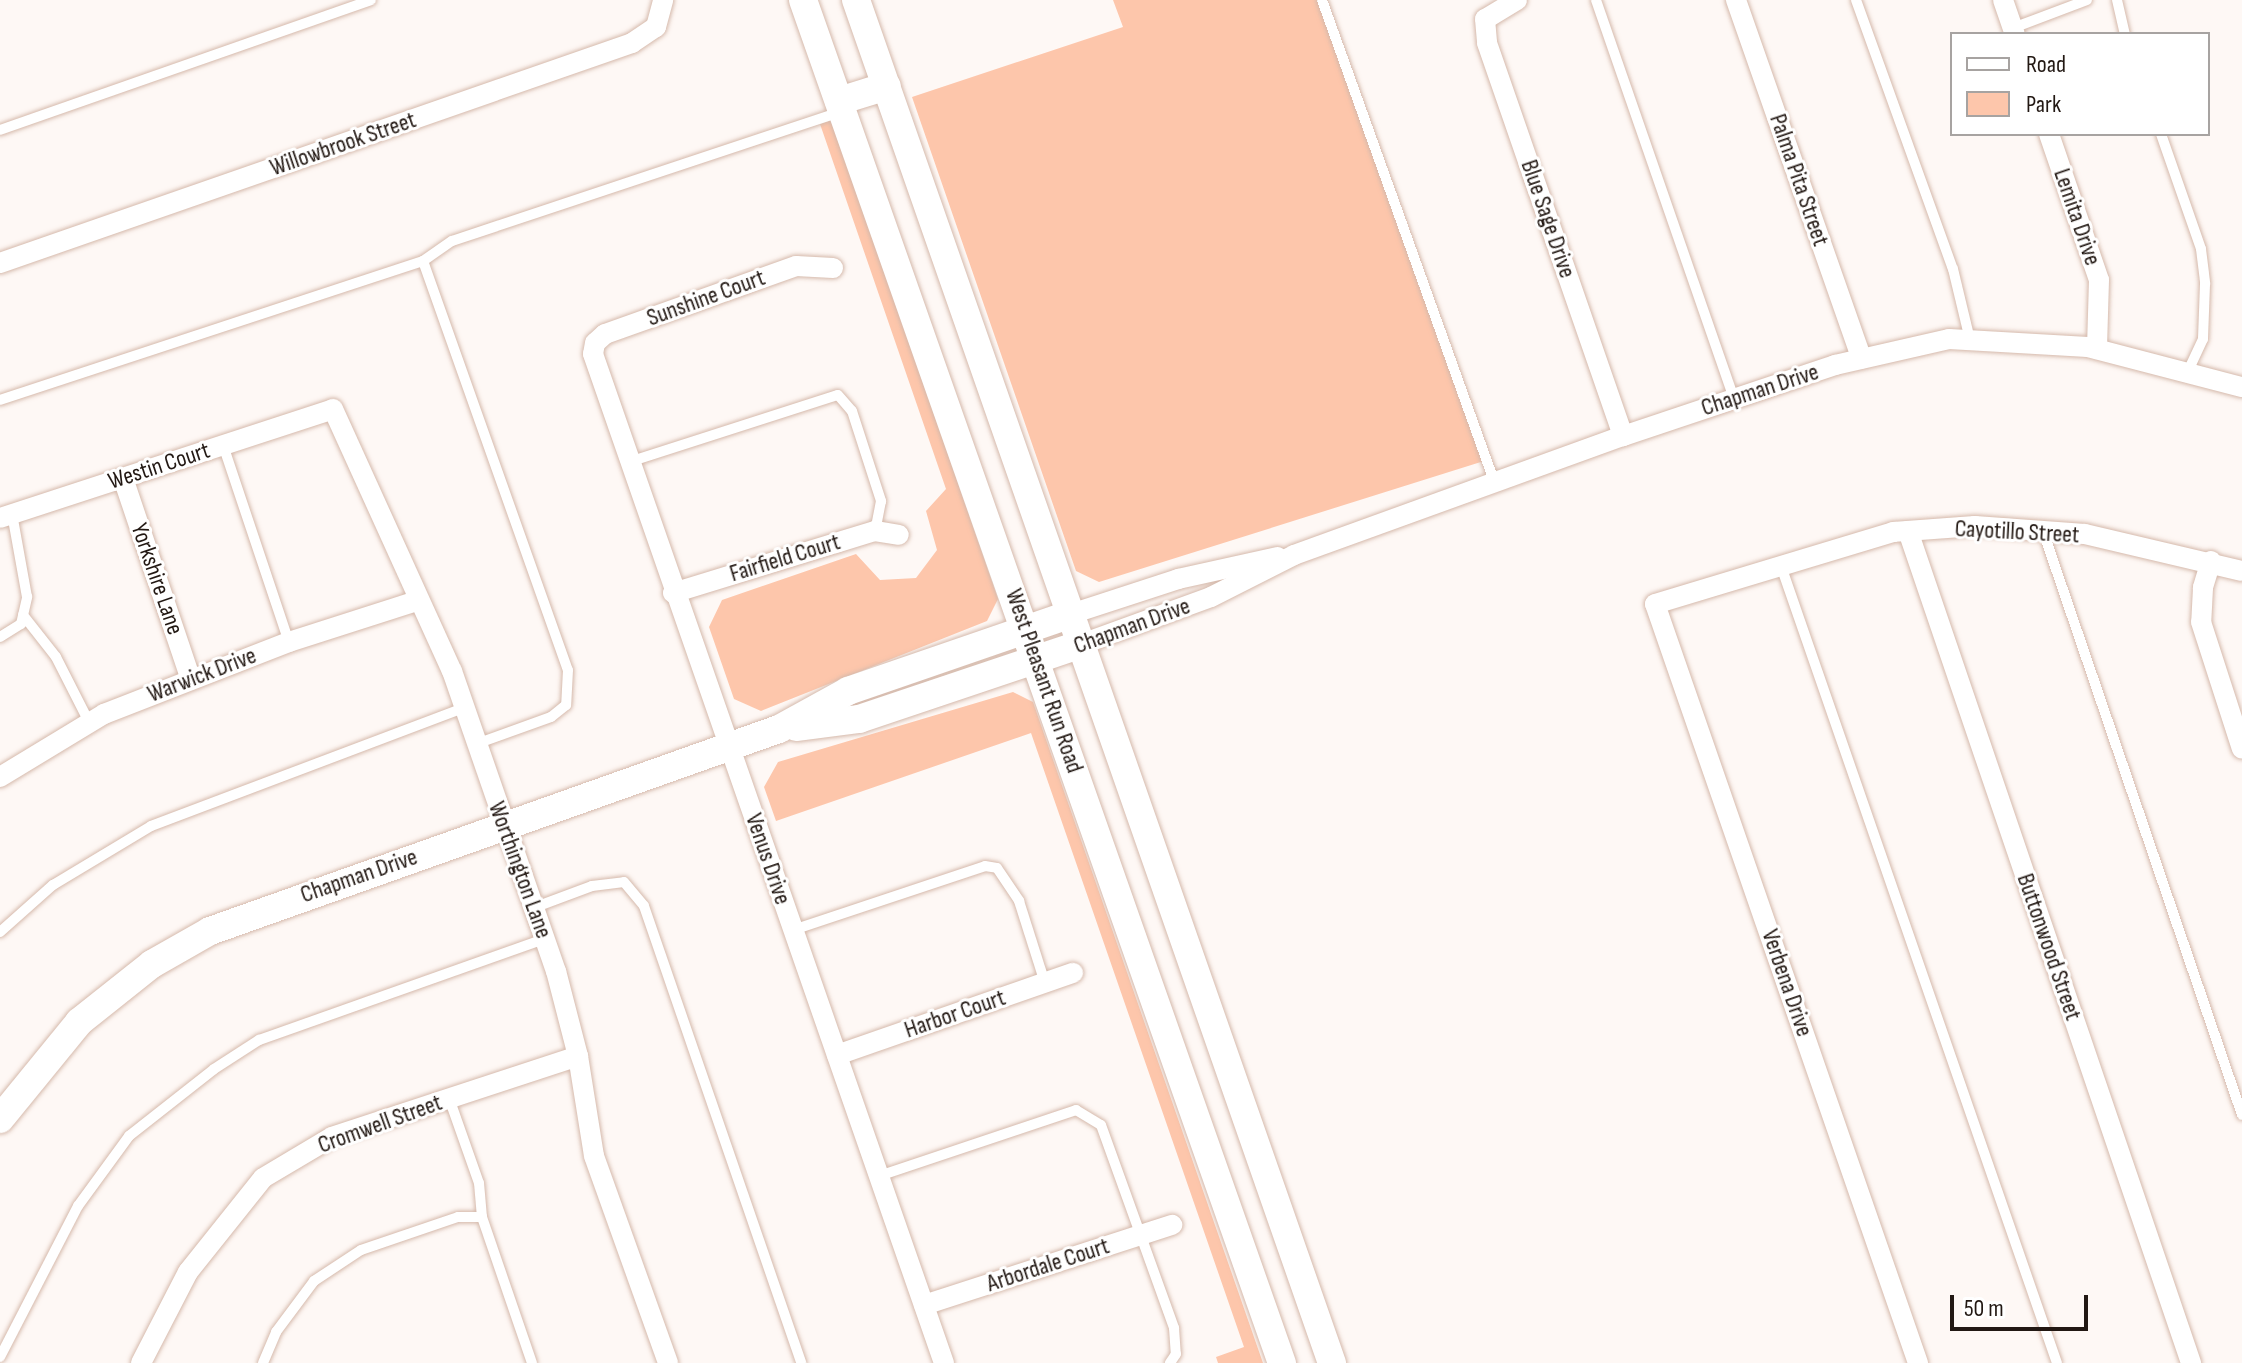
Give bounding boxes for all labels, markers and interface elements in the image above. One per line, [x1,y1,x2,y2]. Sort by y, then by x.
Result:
legend [1950,32,2210,136]
text: Road [2026,50,2066,79]
text: Park [2026,90,2061,119]
street label: Willowbrook Street [266,106,420,182]
street label: Palma Pita Street [1763,110,1835,250]
street label: Blue Sage Drive [1514,156,1582,282]
street label: Lemita Drive [2047,165,2107,269]
street label: Sunshine Court [643,263,769,333]
street label: Chapman Drive [1698,357,1822,423]
street label: Westin Court [104,436,214,496]
street label: Cayotillo Street [1954,514,2080,550]
street label: Yorkshire Lane [125,520,189,638]
street label: Fairfield Court [726,528,844,588]
street label: West Pleasant Run Road [999,585,1089,777]
street label: Chapman Drive [1070,592,1194,660]
street label: Warwick Drive [144,641,260,709]
street label: Worthington Lane [482,798,558,942]
street label: Venus Drive [739,810,797,908]
street label: Chapman Drive [297,843,421,909]
street label: Buttonwood Street [2010,870,2088,1024]
street label: Verbena Drive [1755,926,1819,1040]
street label: Harbor Court [901,983,1009,1045]
street label: Cromwell Street [314,1088,446,1160]
street label: Arbordale Court [983,1232,1113,1298]
scale bar [1954,1279,2092,1329]
text: 50 m [1964,1294,2004,1323]

